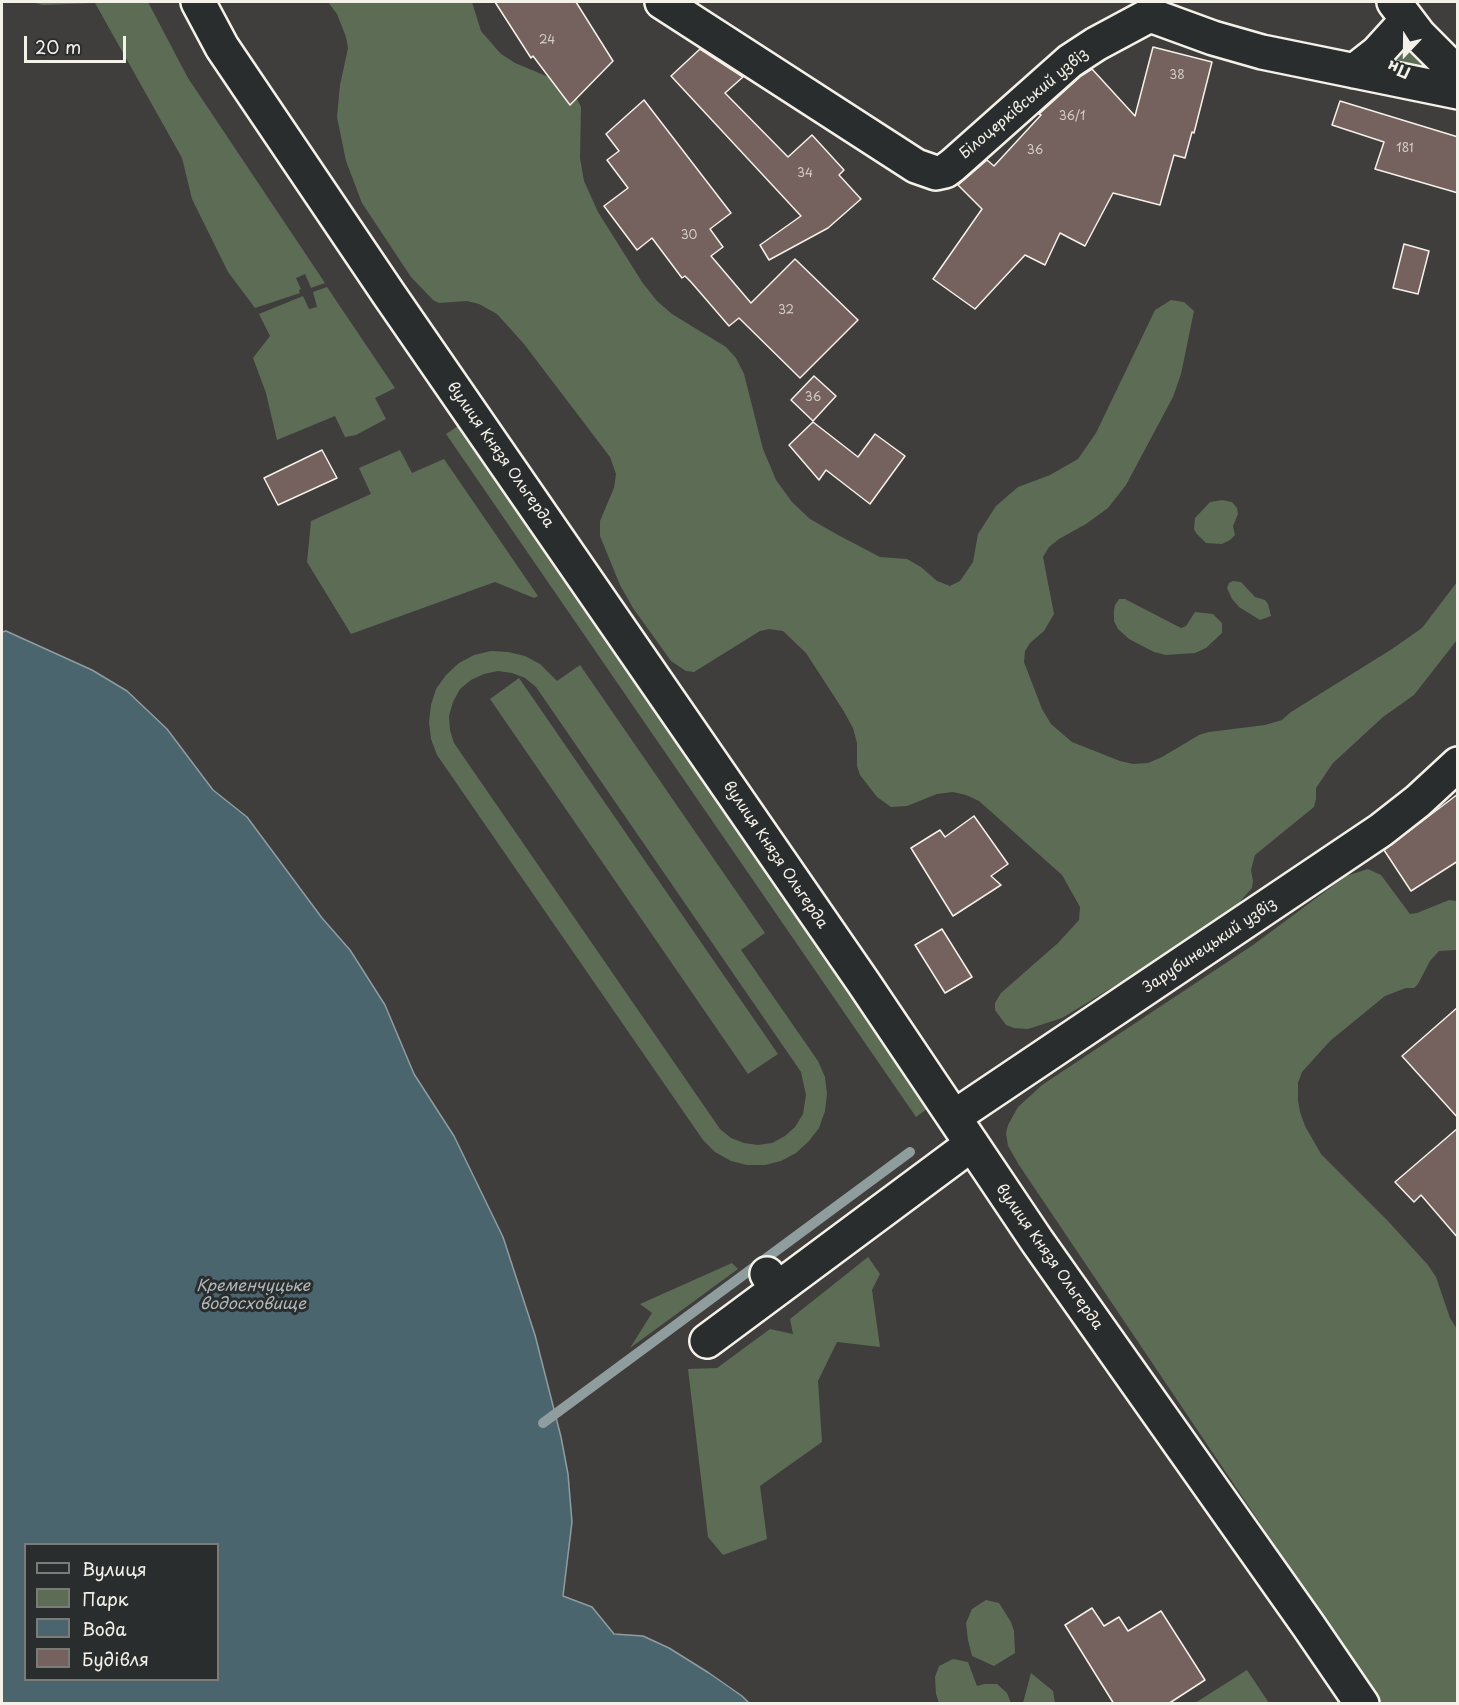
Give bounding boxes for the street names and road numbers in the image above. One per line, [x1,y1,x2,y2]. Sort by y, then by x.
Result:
street label: Білоцерківський узвіз [956,45,1092,163]
street label: вулиця Князя Ольгерда [443,379,557,531]
street label: вулиця Князя Ольгерда [719,778,831,932]
street label: Зарубинецький узвіз [1140,895,1280,997]
street label: вулиця Князя Ольгерда [992,1181,1106,1333]

